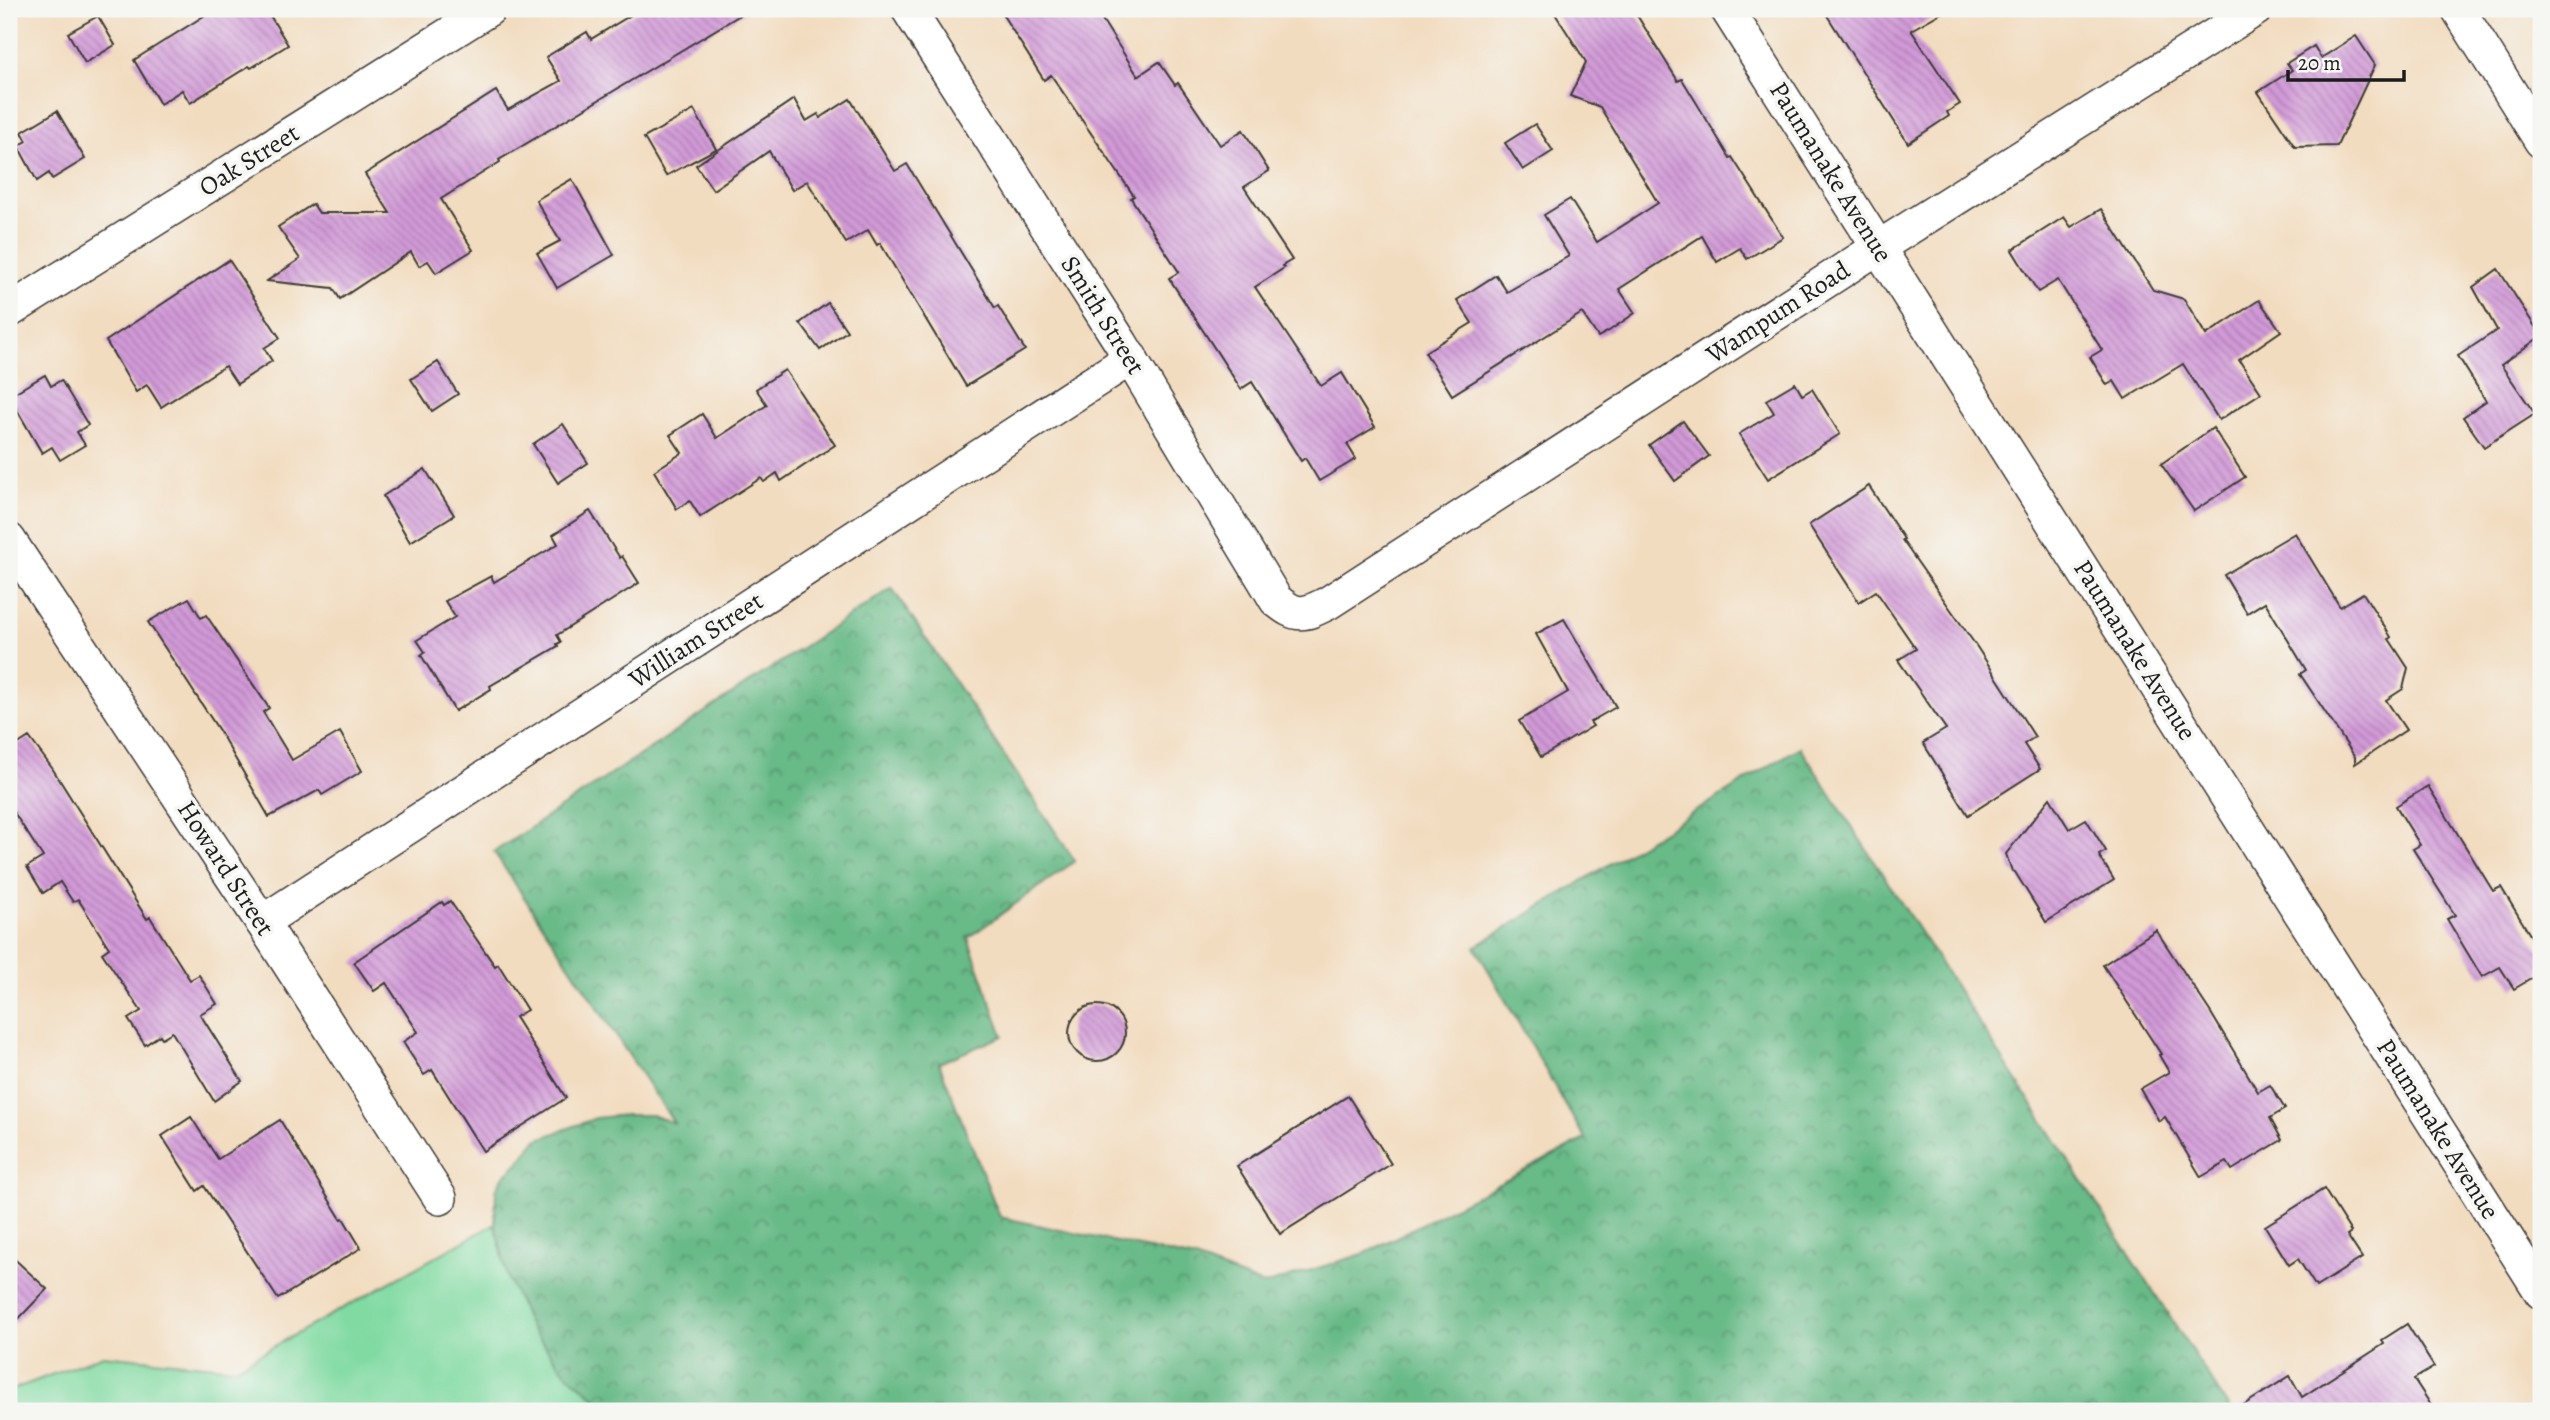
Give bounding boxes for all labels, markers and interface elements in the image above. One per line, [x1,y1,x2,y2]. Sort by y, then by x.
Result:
scale bar [2288,38,2403,82]
text: 20 m [2298,49,2341,77]
street label: Paumanake Avenue [1761,75,1901,269]
street label: Oak Street [192,115,306,205]
street label: Smith Street [1053,249,1154,381]
street label: Wampum Road [1699,252,1857,372]
street label: Paumanake Avenue [2065,553,2205,747]
street label: William Street [621,583,770,697]
street label: Howard Street [169,794,283,943]
street label: Paumanake Avenue [2368,1032,2508,1226]

